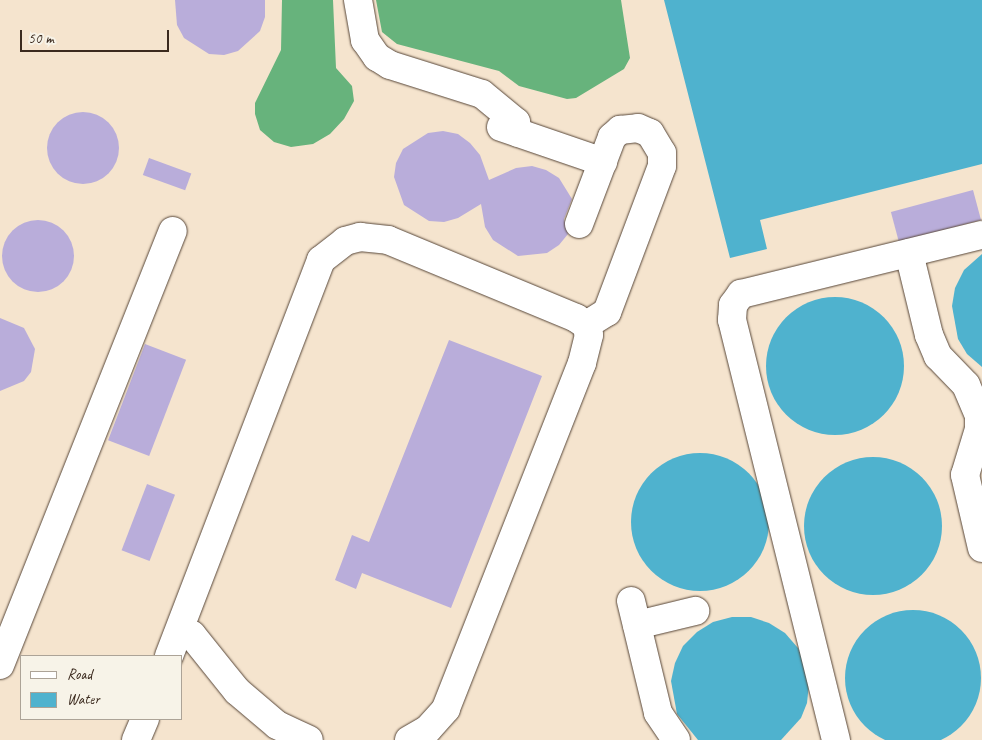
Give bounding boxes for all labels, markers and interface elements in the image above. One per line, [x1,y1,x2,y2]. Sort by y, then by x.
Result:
scale bar [22,20,171,52]
text: 50 m [28,29,54,48]
legend [20,655,182,720]
text: Road [67,665,92,684]
text: Water [67,690,100,709]

